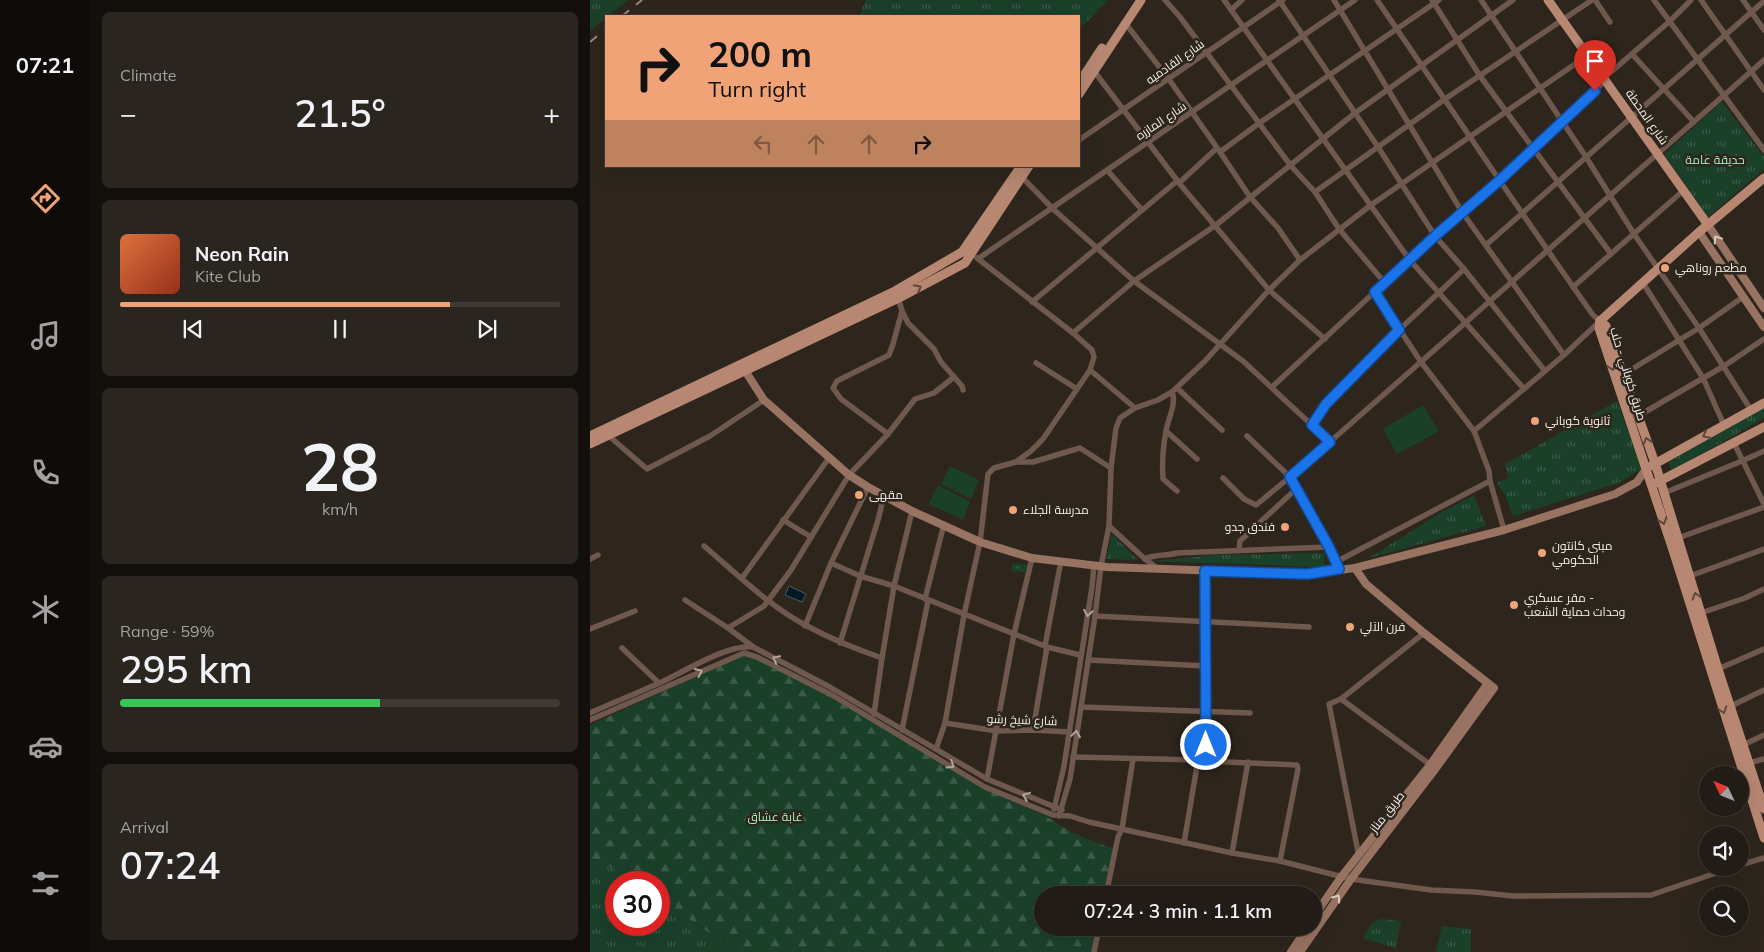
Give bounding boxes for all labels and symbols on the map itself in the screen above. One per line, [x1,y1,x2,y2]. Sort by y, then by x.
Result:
street label: شارع القادميه [1143,36,1208,88]
pin [1574,40,1616,91]
street label: شارع المحطة [1622,86,1672,148]
street label: شارع المازره [1133,98,1190,144]
park label: حديقة عامة [1685,152,1745,167]
one-way arrow [1714,235,1723,244]
place label: مطعم روناهي [1675,260,1747,278]
marker: مطعم روناهي [1659,262,1671,274]
one-way arrow [913,284,922,294]
street label: طريق كوباني - حلب [1604,325,1650,423]
one-way arrow [1606,363,1616,371]
place label: ثانوية كوباني [1545,413,1611,431]
marker: ثانوية كوباني [1529,415,1541,427]
one-way arrow [1702,429,1711,439]
one-way arrow [1643,437,1653,445]
place label: مقهى [869,487,903,502]
marker: مقهى [853,489,865,501]
place label: مدرسة الجلاء [1023,502,1089,517]
marker: مدرسة الجلاء [1007,504,1019,516]
one-way arrow [1657,517,1667,525]
place label: فندق جدو [1225,519,1275,534]
marker: فندق جدو [1279,521,1291,533]
place label: مبنى كانتون الحكومي [1552,538,1612,570]
marker: مبنى كانتون الحكومي [1536,547,1548,559]
place label: مقر عسكري - وحدات حماية الشعب [1524,590,1625,619]
one-way arrow [1691,592,1701,600]
marker: مقر عسكري - وحدات حماية الشعب [1508,599,1520,611]
one-way arrow [1083,609,1093,618]
place label: فرن الآلي [1360,619,1405,637]
marker: فرن الآلي [1344,621,1356,633]
one-way arrow [773,655,782,665]
one-way arrow [694,667,703,678]
one-way arrow [1717,705,1727,714]
street label: شارع شيخ رشو [986,711,1058,729]
position arrow [1179,718,1231,770]
one-way arrow [1071,730,1081,738]
one-way arrow [945,759,954,768]
north arrow [1699,766,1749,816]
street label: طريق مناز [1365,788,1407,836]
one-way arrow [1022,791,1031,802]
park label: غابة عشاق [747,809,803,824]
speed limit sign: 30 [605,871,670,936]
one-way arrow [1331,894,1340,904]

